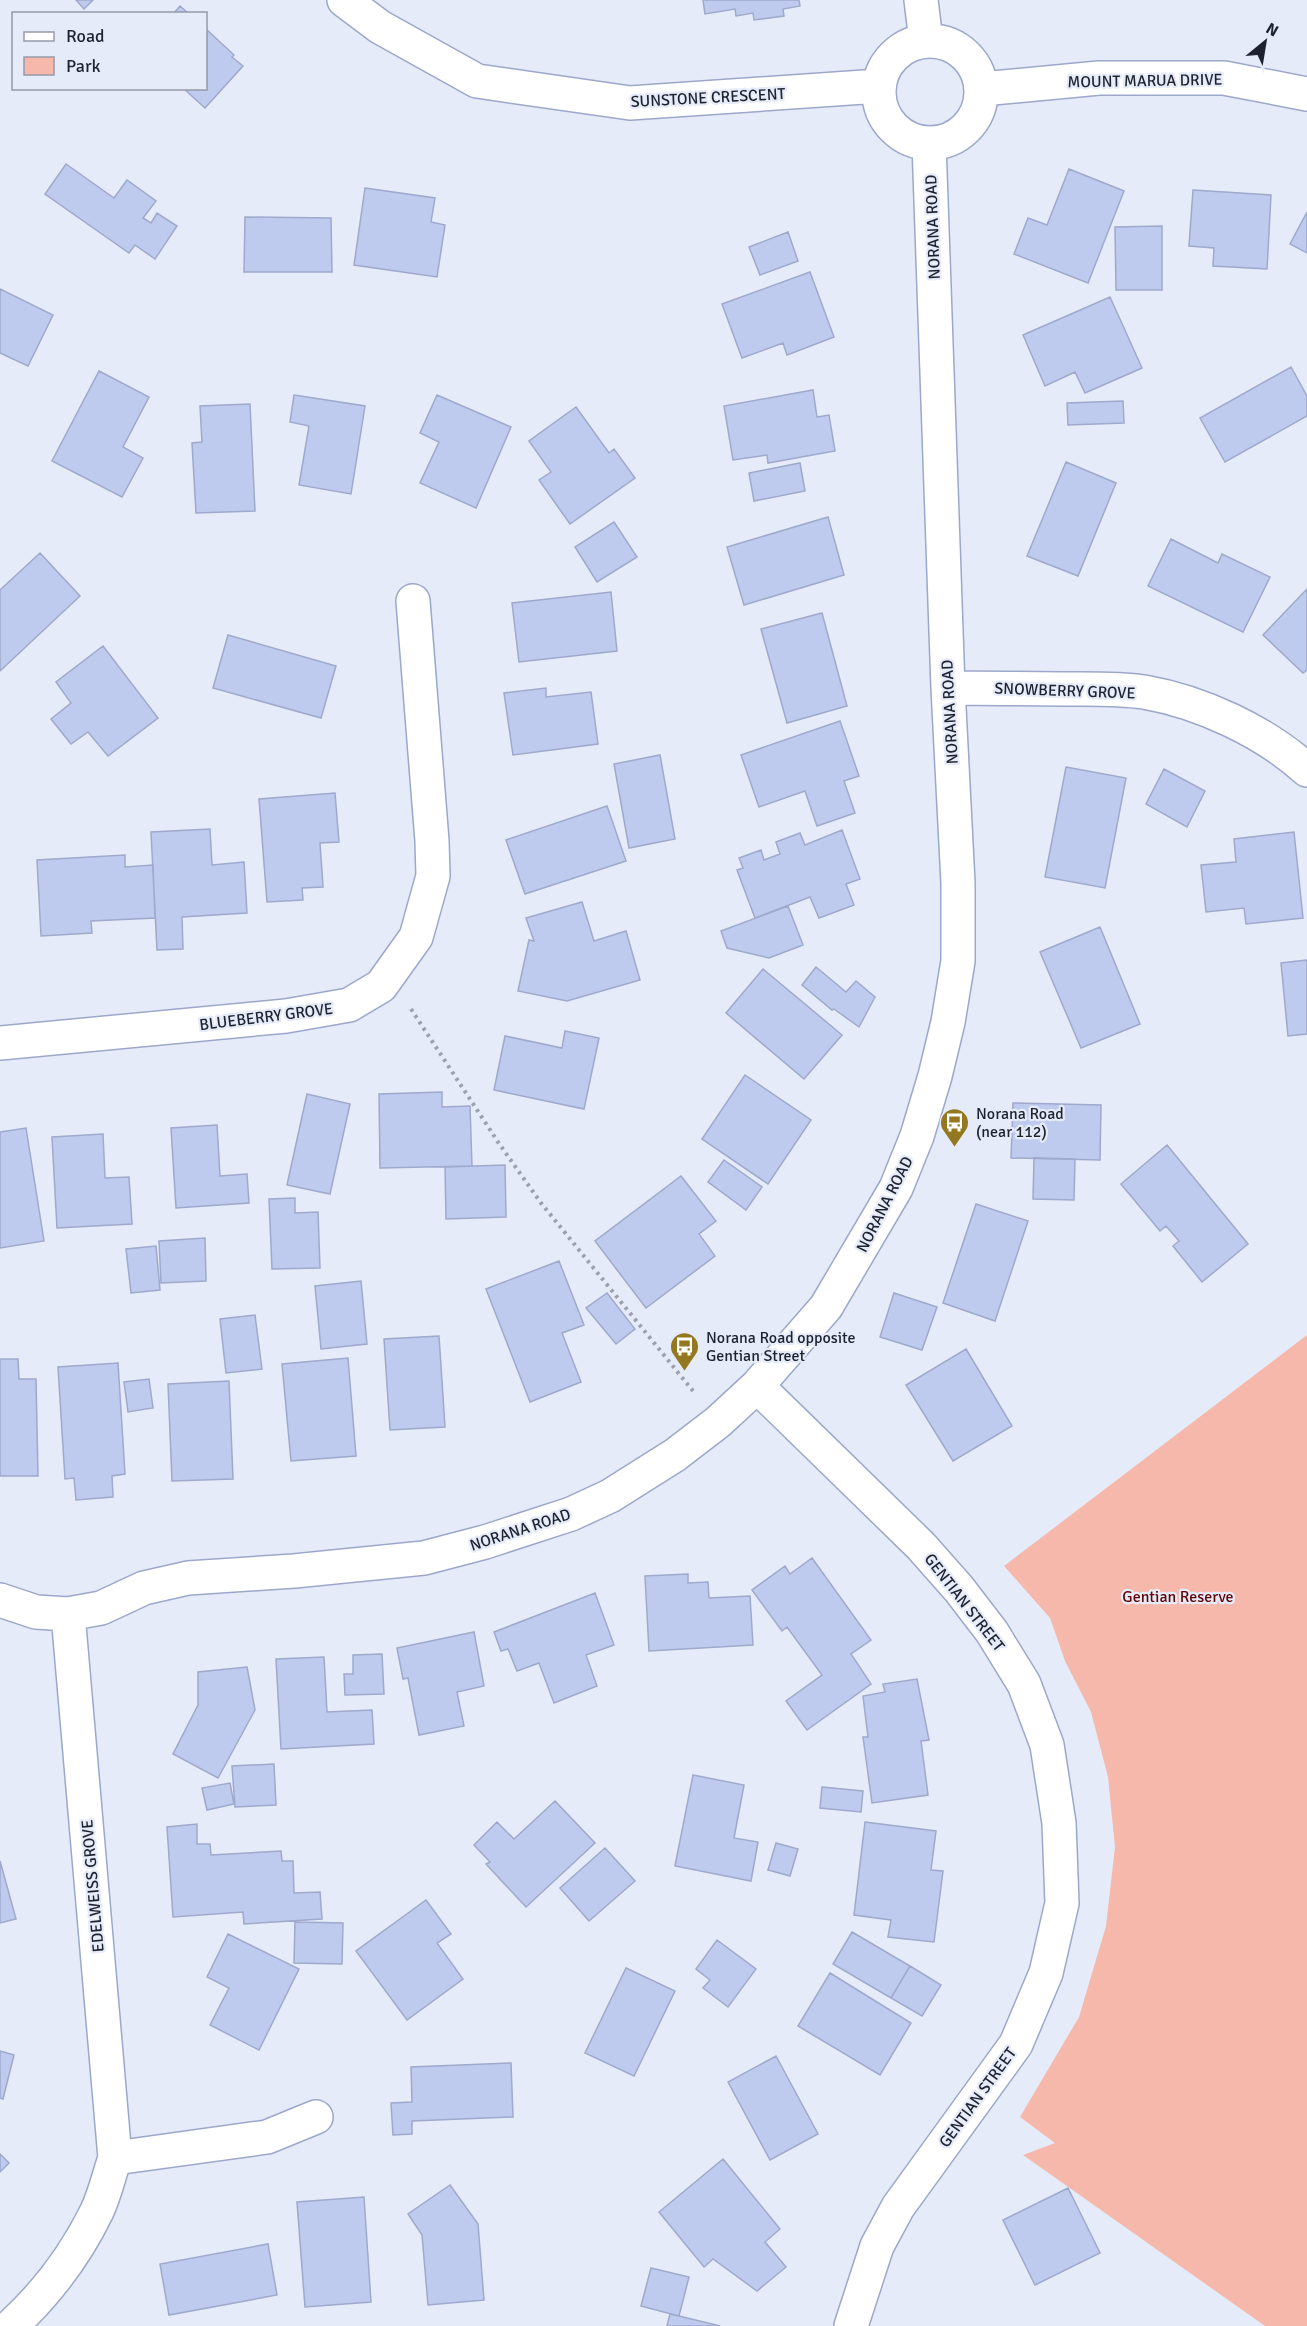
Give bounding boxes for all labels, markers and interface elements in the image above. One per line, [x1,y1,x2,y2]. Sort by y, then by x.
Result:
legend [12,12,207,90]
north arrow [1235,12,1295,72]
text: N [1262,18,1282,41]
text: Road [66,25,105,47]
text: Park [66,55,101,77]
street label: MOUNT MARUA DRIVE [1067,70,1223,92]
street label: SUNSTONE CRESCENT [630,84,786,112]
street label: NORANA ROAD [921,174,945,280]
street label: NORANA ROAD [937,659,963,765]
street label: SNOWBERRY GROVE [994,679,1136,703]
street label: BLUEBERRY GROVE [198,999,334,1035]
place label: Norana Road (near 112) [976,1104,1064,1142]
bus stop icon: Norana Road (near 112) [939,1106,971,1148]
street label: NORANA ROAD [852,1153,918,1256]
place label: Norana Road opposite Gentian Street [706,1328,856,1366]
bus stop icon: Norana Road opposite Gentian Street [669,1330,701,1372]
street label: NORANA ROAD [467,1504,573,1556]
street label: GENTIAN STREET [920,1550,1009,1656]
park label: Gentian Reserve [1122,1587,1234,1607]
street label: EDELWEISS GROVE [77,1819,109,1953]
street label: GENTIAN STREET [935,2044,1021,2152]

